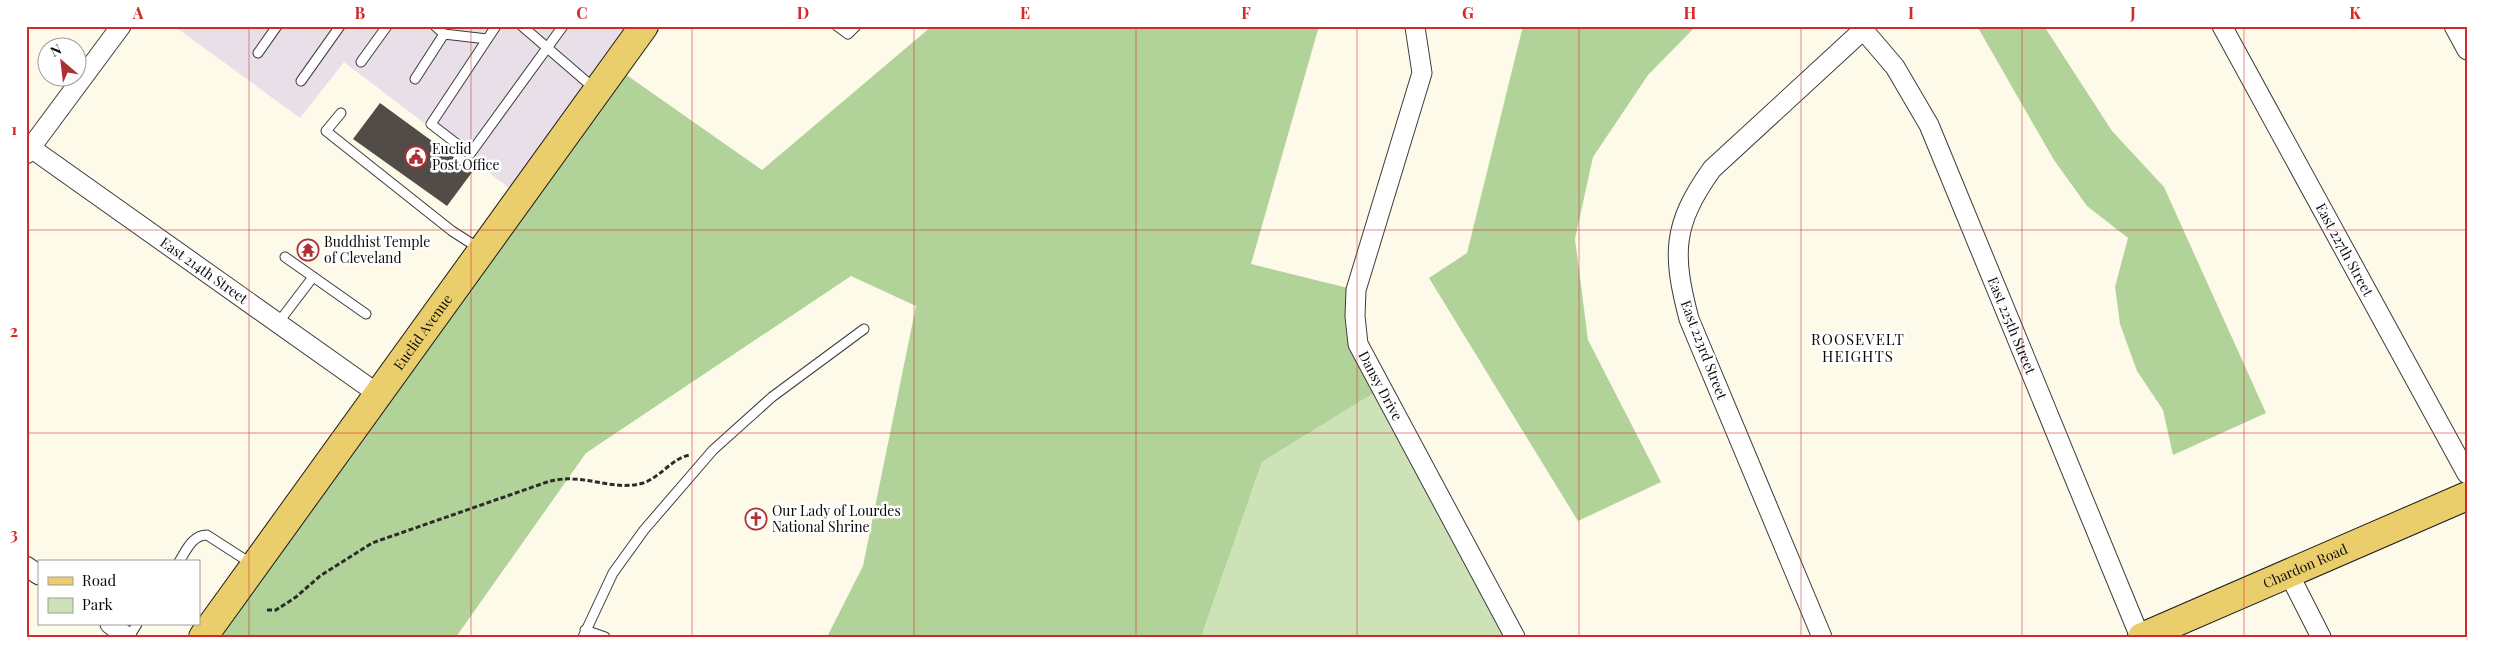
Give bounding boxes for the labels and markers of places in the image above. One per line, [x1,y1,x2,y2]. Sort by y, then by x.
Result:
place label: Euclid Post Office [432,139,499,174]
public building icon: Euclid Post Office [404,145,428,169]
place label: Buddhist Temple of Cleveland [324,232,430,267]
temple icon: Buddhist Temple of Cleveland [296,238,320,262]
place label: Our Lady of Lourdes National Shrine [772,501,901,536]
church icon: Our Lady of Lourdes National Shrine [744,507,768,531]

